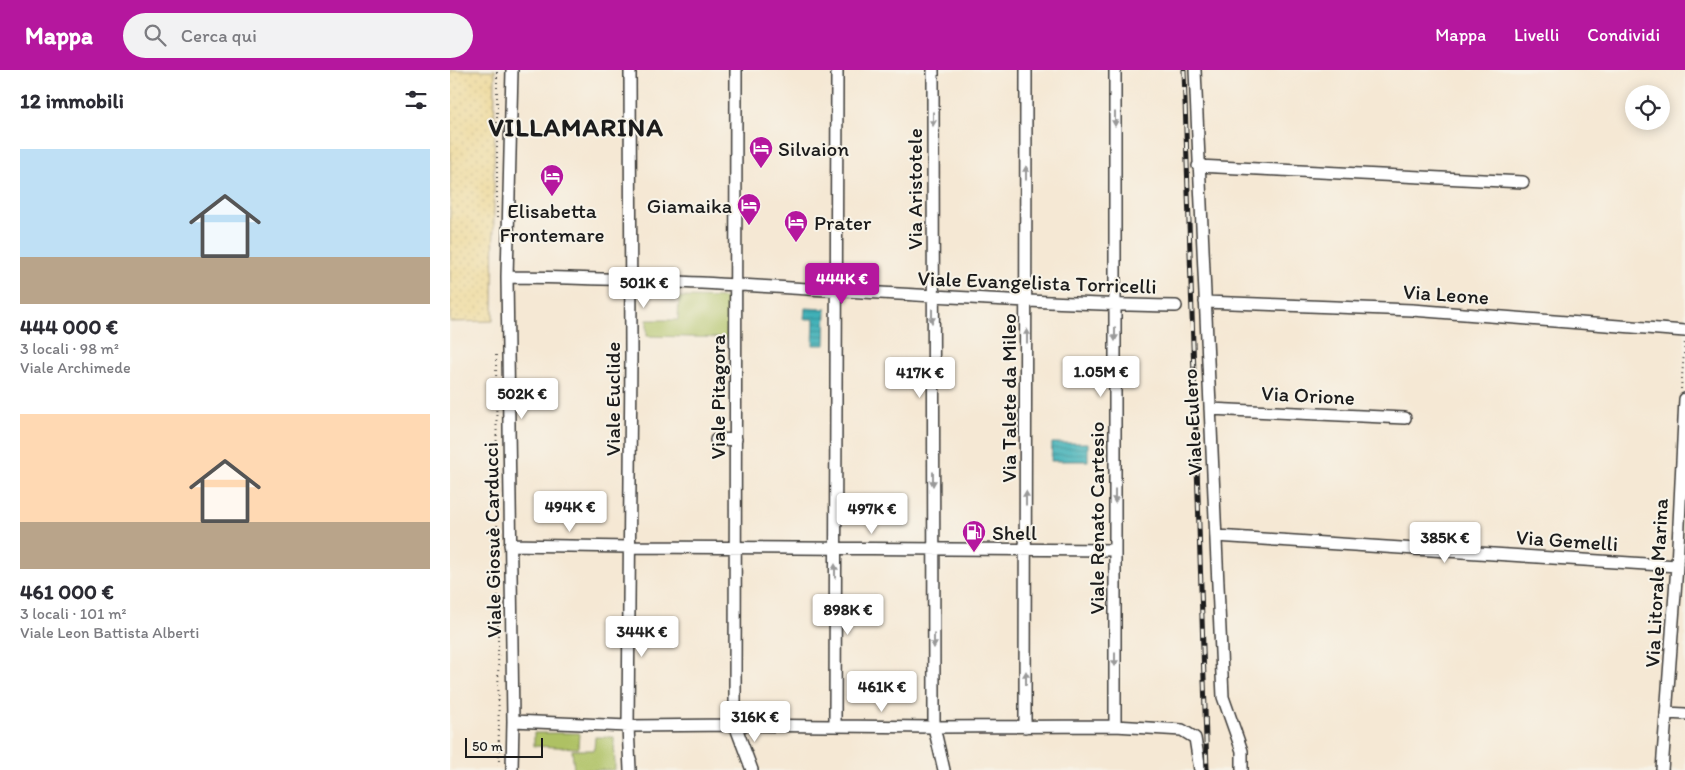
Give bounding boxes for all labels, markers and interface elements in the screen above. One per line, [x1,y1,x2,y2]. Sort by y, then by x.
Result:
search box [123,13,473,58]
text: Mappa [25,21,93,50]
icon: search [141,21,169,49]
text: Cerca qui [181,24,257,47]
text: Mappa [1435,24,1486,46]
text: Livelli [1514,24,1559,46]
text: Condividi [1587,24,1660,46]
map controls [1625,85,1670,130]
button: locate [1625,85,1670,130]
icon: filters [402,86,430,114]
text: 12 immobili [20,88,124,113]
district label: VILLAMARINA [488,111,664,143]
one-way arrow [929,111,937,127]
one-way arrow [1111,111,1119,127]
street label: Via Aristotele [902,128,927,250]
hotel icon: Silvaion [748,135,774,169]
place label: Silvaion [778,136,849,161]
hotel icon: Elisabetta Frontemare [539,163,565,197]
one-way arrow [1022,165,1030,181]
icon: home [180,181,270,271]
hotel icon: Giamaika [736,192,762,226]
place label: Giamaika [647,193,732,218]
place label: Elisabetta Frontemare [499,198,605,247]
hotel icon: Prater [783,209,809,243]
place label: Prater [814,210,872,235]
pin: 444K € [801,262,883,305]
street label: Viale Evangelista Torricelli [917,265,1157,299]
pin: 501K € [603,266,685,309]
text: 444K € [816,269,868,288]
text: 501K € [620,273,668,292]
street label: Via Leone [1402,279,1490,309]
one-way arrow [928,308,936,324]
street label: Via Talete da Mileo [996,313,1021,483]
text: 444 000 € [20,314,118,339]
one-way arrow [1111,326,1119,342]
one-way arrow [1023,327,1031,343]
street label: Viale Pitagora [705,334,730,460]
text: 3 locali · 98 m² [20,339,119,358]
street label: Viale Euclide [600,342,625,456]
pin: 417K € [879,356,961,399]
pin: 1.05M € [1055,356,1147,398]
text: Viale Archimede [20,358,131,377]
text: 1.05M € [1074,362,1128,381]
text: 417K € [896,363,944,382]
street label: Viale Eulero [1177,368,1207,476]
pin: 502K € [481,378,563,420]
street label: Via Orione [1261,380,1355,410]
text: 502K € [497,384,547,403]
street label: Viale Renato Cartesio [1084,422,1109,614]
street label: Viale Giosuè Carducci [478,442,506,638]
icon: home [180,446,270,536]
one-way arrow [929,471,937,487]
one-way arrow [1110,488,1118,504]
pin: 494K € [529,490,611,533]
one-way arrow [1022,490,1030,506]
pin: 497K € [831,492,913,535]
text: 494K € [545,497,595,516]
street label: Via Litorale Marina [1639,498,1673,668]
text: 497K € [848,499,896,518]
fuel station icon: Shell [961,519,987,553]
place label: Shell [992,520,1037,545]
pin: 385K € [1404,522,1486,564]
street label: Via Gemelli [1515,524,1619,556]
text: 385K € [1421,528,1469,547]
one-way arrow [831,563,839,579]
text: 461 000 € [20,579,114,604]
pin: 898K € [807,594,889,636]
text: 898K € [824,600,872,619]
text: 3 locali · 101 m² [20,604,127,623]
pin: 344K € [601,616,683,658]
text: 344K € [617,622,667,641]
text: Viale Leon Battista Alberti [20,623,199,642]
one-way arrow [930,633,938,649]
one-way arrow [1111,651,1119,667]
pin: 461K € [841,670,923,713]
one-way arrow [1022,670,1030,686]
text: 461K € [858,677,906,696]
pin: 316K € [714,700,796,743]
text: 316K € [731,707,779,726]
scale bar [465,735,542,758]
text: 50 m [472,738,503,755]

